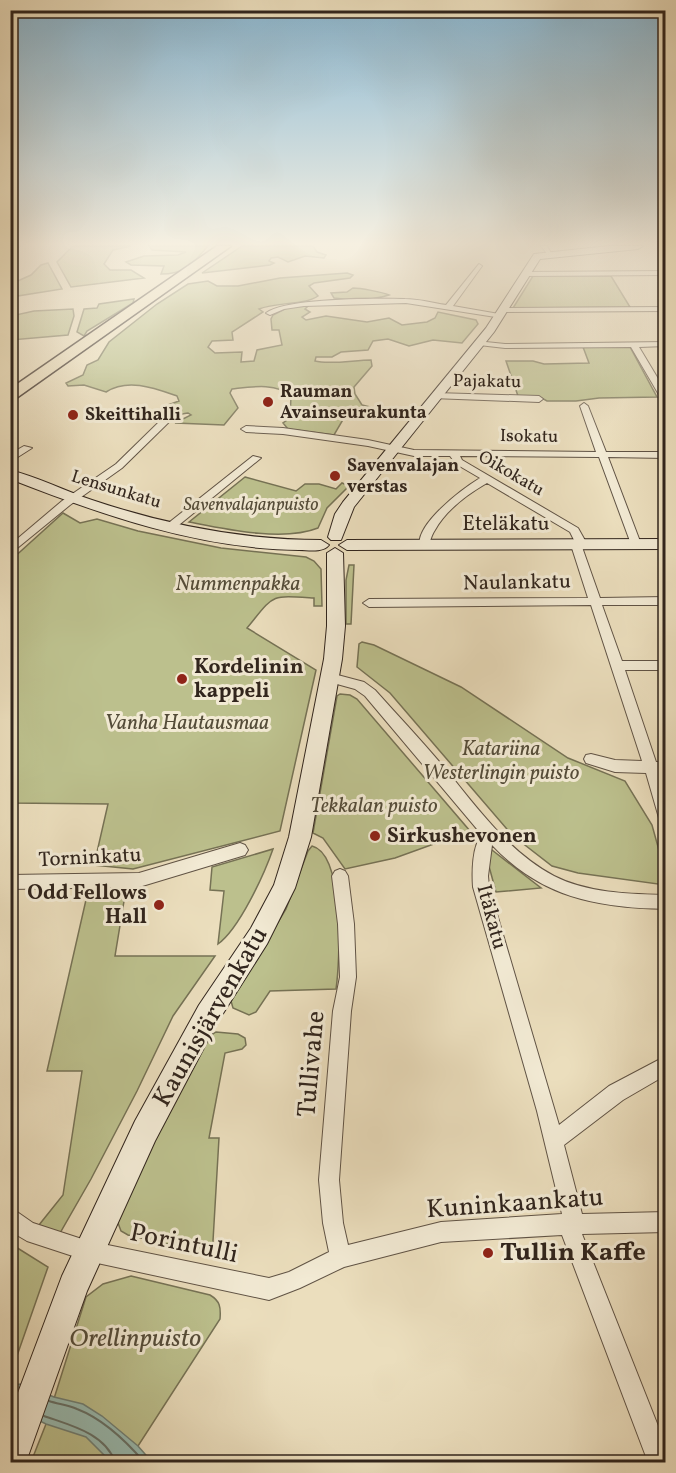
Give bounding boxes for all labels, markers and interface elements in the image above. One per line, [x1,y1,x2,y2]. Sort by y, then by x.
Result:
street label: Pajakatu [453,369,521,395]
place label: Rauman Avainseurakunta [280,380,427,426]
marker: Rauman Avainseurakunta [261,395,275,409]
place label: Skeittihalli [85,403,181,428]
marker: Skeittihalli [66,408,80,422]
street label: Isokatu [500,424,558,450]
street label: Oikokatu [473,445,549,503]
place label: Savenvalajan verstas [347,454,459,500]
street label: Lensunkatu [68,464,164,516]
marker: Savenvalajan verstas [328,469,342,483]
park label: Savenvalajanpuisto [184,493,319,518]
street label: Eteläkatu [462,510,550,539]
street label: Naulankatu [463,568,571,598]
park label: Nummenpakka [176,570,300,599]
place label: Kordelinin kappeli [194,653,304,706]
marker: Kordelinin kappeli [175,672,189,686]
park label: Vanha Hautausmaa [105,709,269,738]
park label: Katariina Westerlingin puisto [423,735,580,788]
park label: Tekkalan puisto [311,792,438,821]
place label: Sirkushevonen [387,822,537,851]
marker: Sirkushevonen [368,829,382,843]
street label: Torninkatu [38,841,142,875]
place label: Odd Fellows Hall [27,879,147,932]
street label: Itäkatu [468,881,514,953]
marker: Odd Fellows Hall [152,898,166,912]
street label: Kaunisjärvenkatu [145,920,277,1114]
street label: Tullivahe [289,1009,335,1119]
street label: Kuninkaankatu [425,1180,605,1228]
street label: Porintulli [127,1215,241,1273]
place label: Tullin Kaffe [500,1235,646,1271]
marker: Tullin Kaffe [481,1246,495,1260]
park label: Orellinpuisto [69,1321,201,1357]

